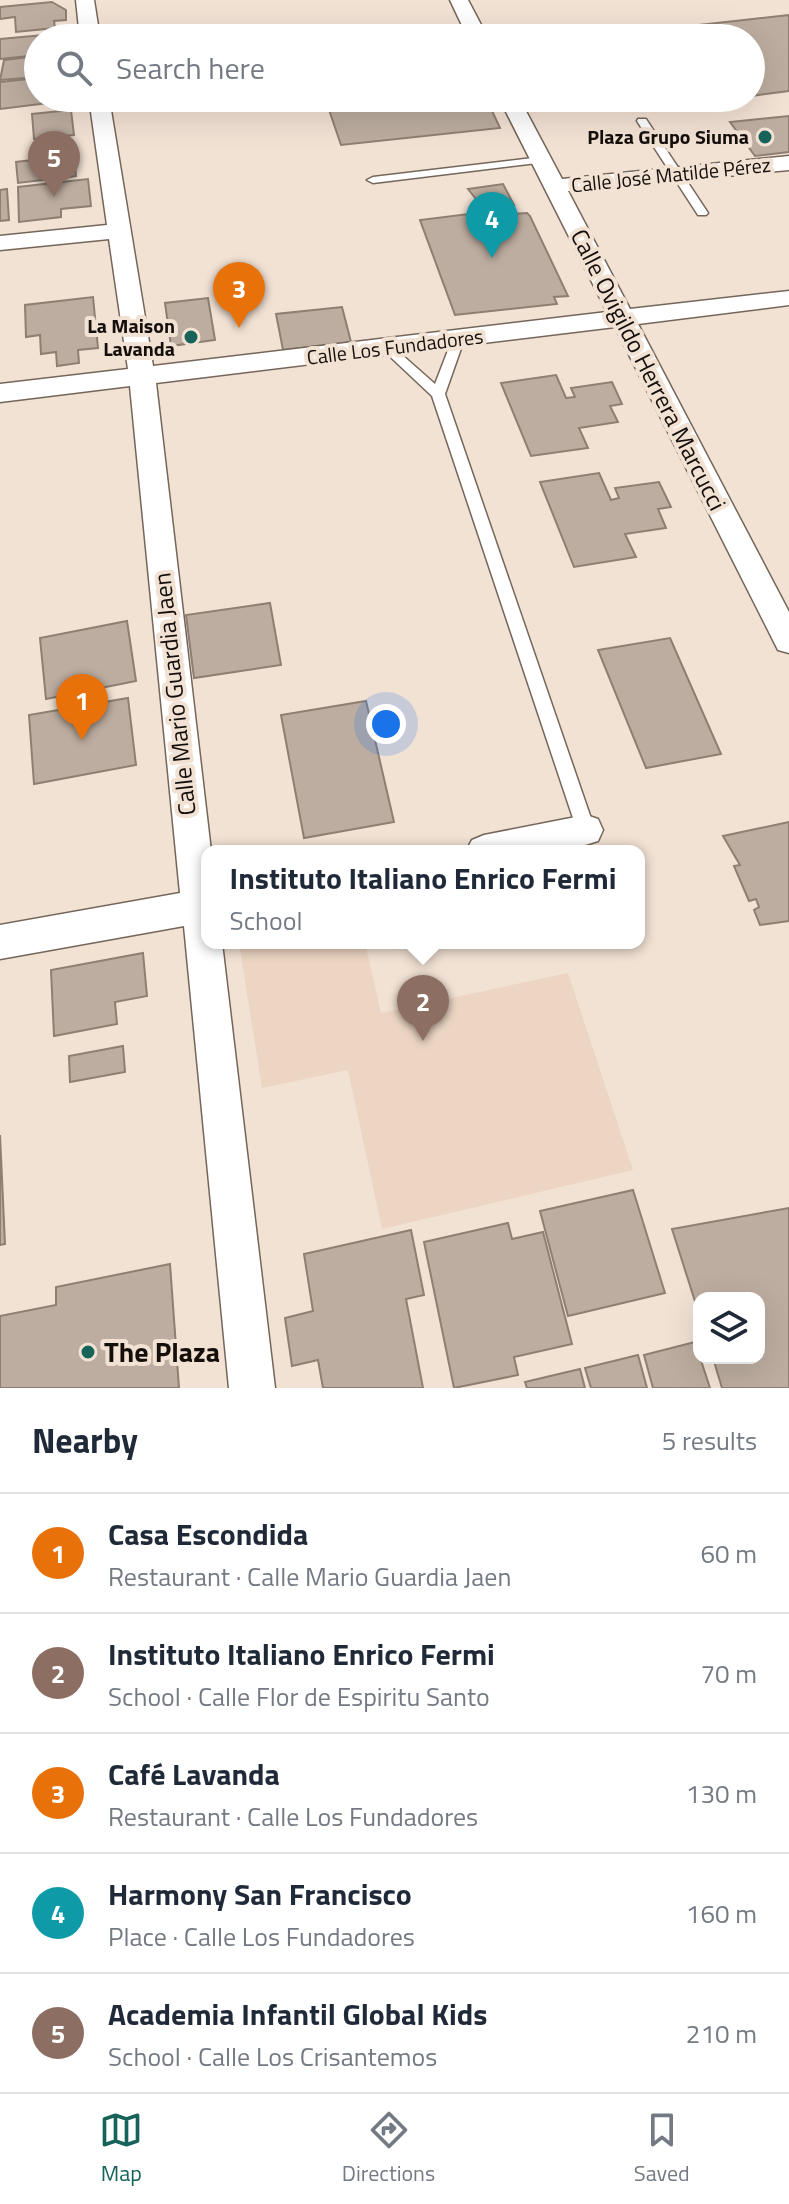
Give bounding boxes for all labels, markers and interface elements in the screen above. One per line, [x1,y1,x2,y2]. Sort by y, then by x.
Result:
search box [24,24,765,112]
text: Search here [116,45,265,91]
icon: search [52,46,96,90]
place label: Plaza Grupo Siuma [587,121,749,152]
marker: Plaza Grupo Siuma [756,128,774,146]
pin: 5 [28,131,80,197]
street label: Calle José Matilde Pérez [570,149,772,200]
pin: 4 [466,192,518,258]
street label: Calle Ovigildo Herrera Marcucci [562,222,736,517]
pin: 3 [213,262,265,328]
place label: La Maison Lavanda [87,310,175,364]
street label: Calle Los Fundadores [305,320,485,373]
marker: La Maison Lavanda [182,328,200,346]
street label: Calle Mario Guardia Jaen [143,571,205,817]
pin: 1 [56,674,108,740]
your location [366,704,406,744]
popup [201,845,645,949]
text: Instituto Italiano Enrico Fermi [230,855,616,901]
text: School [230,901,302,940]
pin: 2 [397,975,449,1041]
map controls [693,1292,765,1364]
button: layers [693,1292,765,1364]
place label: The Plaza [104,1330,220,1373]
marker: The Plaza [79,1343,97,1361]
text: Nearby [32,1414,138,1466]
text: 5 results [662,1421,757,1460]
text: Casa Escondida [108,1511,308,1557]
text: 1 [51,1534,65,1573]
text: 60 m [700,1534,757,1573]
text: Restaurant · Calle Mario Guardia Jaen [108,1557,511,1596]
text: Instituto Italiano Enrico Fermi [108,1631,495,1677]
text: 2 [51,1654,65,1693]
text: 70 m [700,1654,757,1693]
text: School · Calle Flor de Espiritu Santo [108,1677,490,1716]
text: Café Lavanda [108,1751,280,1797]
text: 3 [51,1774,65,1813]
text: 130 m [686,1774,757,1813]
text: Restaurant · Calle Los Fundadores [108,1797,478,1836]
text: Harmony San Francisco [108,1871,412,1917]
text: 4 [51,1894,65,1933]
text: 160 m [686,1894,757,1933]
text: Place · Calle Los Fundadores [108,1917,415,1956]
text: Academia Infantil Global Kids [108,1991,487,2037]
text: 5 [51,2014,65,2053]
text: 210 m [686,2014,757,2053]
text: School · Calle Los Crisantemos [108,2037,437,2076]
tab: Map [99,2108,143,2190]
tab: Directions [342,2108,435,2190]
tab: Saved [634,2108,690,2190]

